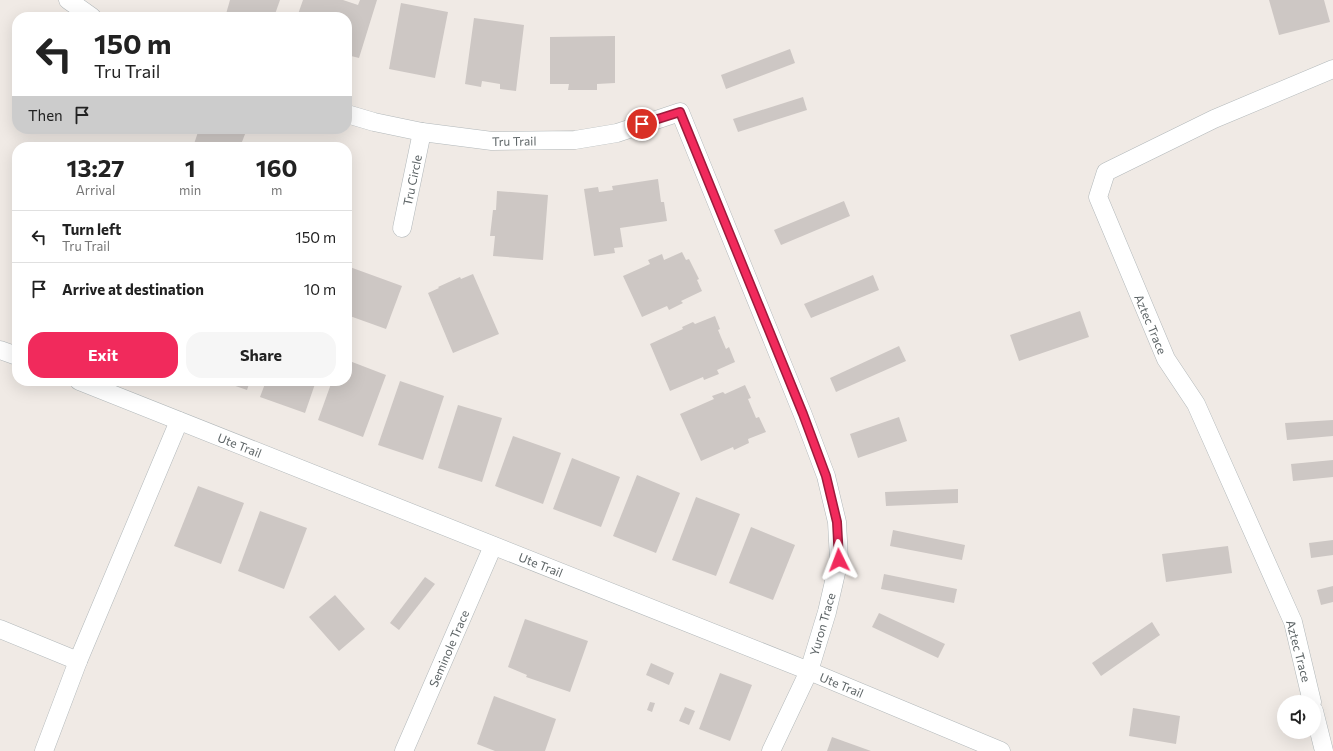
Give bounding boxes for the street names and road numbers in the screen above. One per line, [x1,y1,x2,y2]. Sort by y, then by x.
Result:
street label: Tru Trail [492,133,536,148]
street label: Tru Circle [400,153,424,207]
street label: Aztec Trace [1132,292,1170,356]
street label: Ute Trail [216,430,264,460]
street label: Ute Trail [517,549,565,580]
street label: Yuron Trace [806,591,838,657]
street label: Seminole Trace [426,608,471,689]
street label: Aztec Trace [1284,618,1314,684]
street label: Ute Trail [818,669,866,700]

